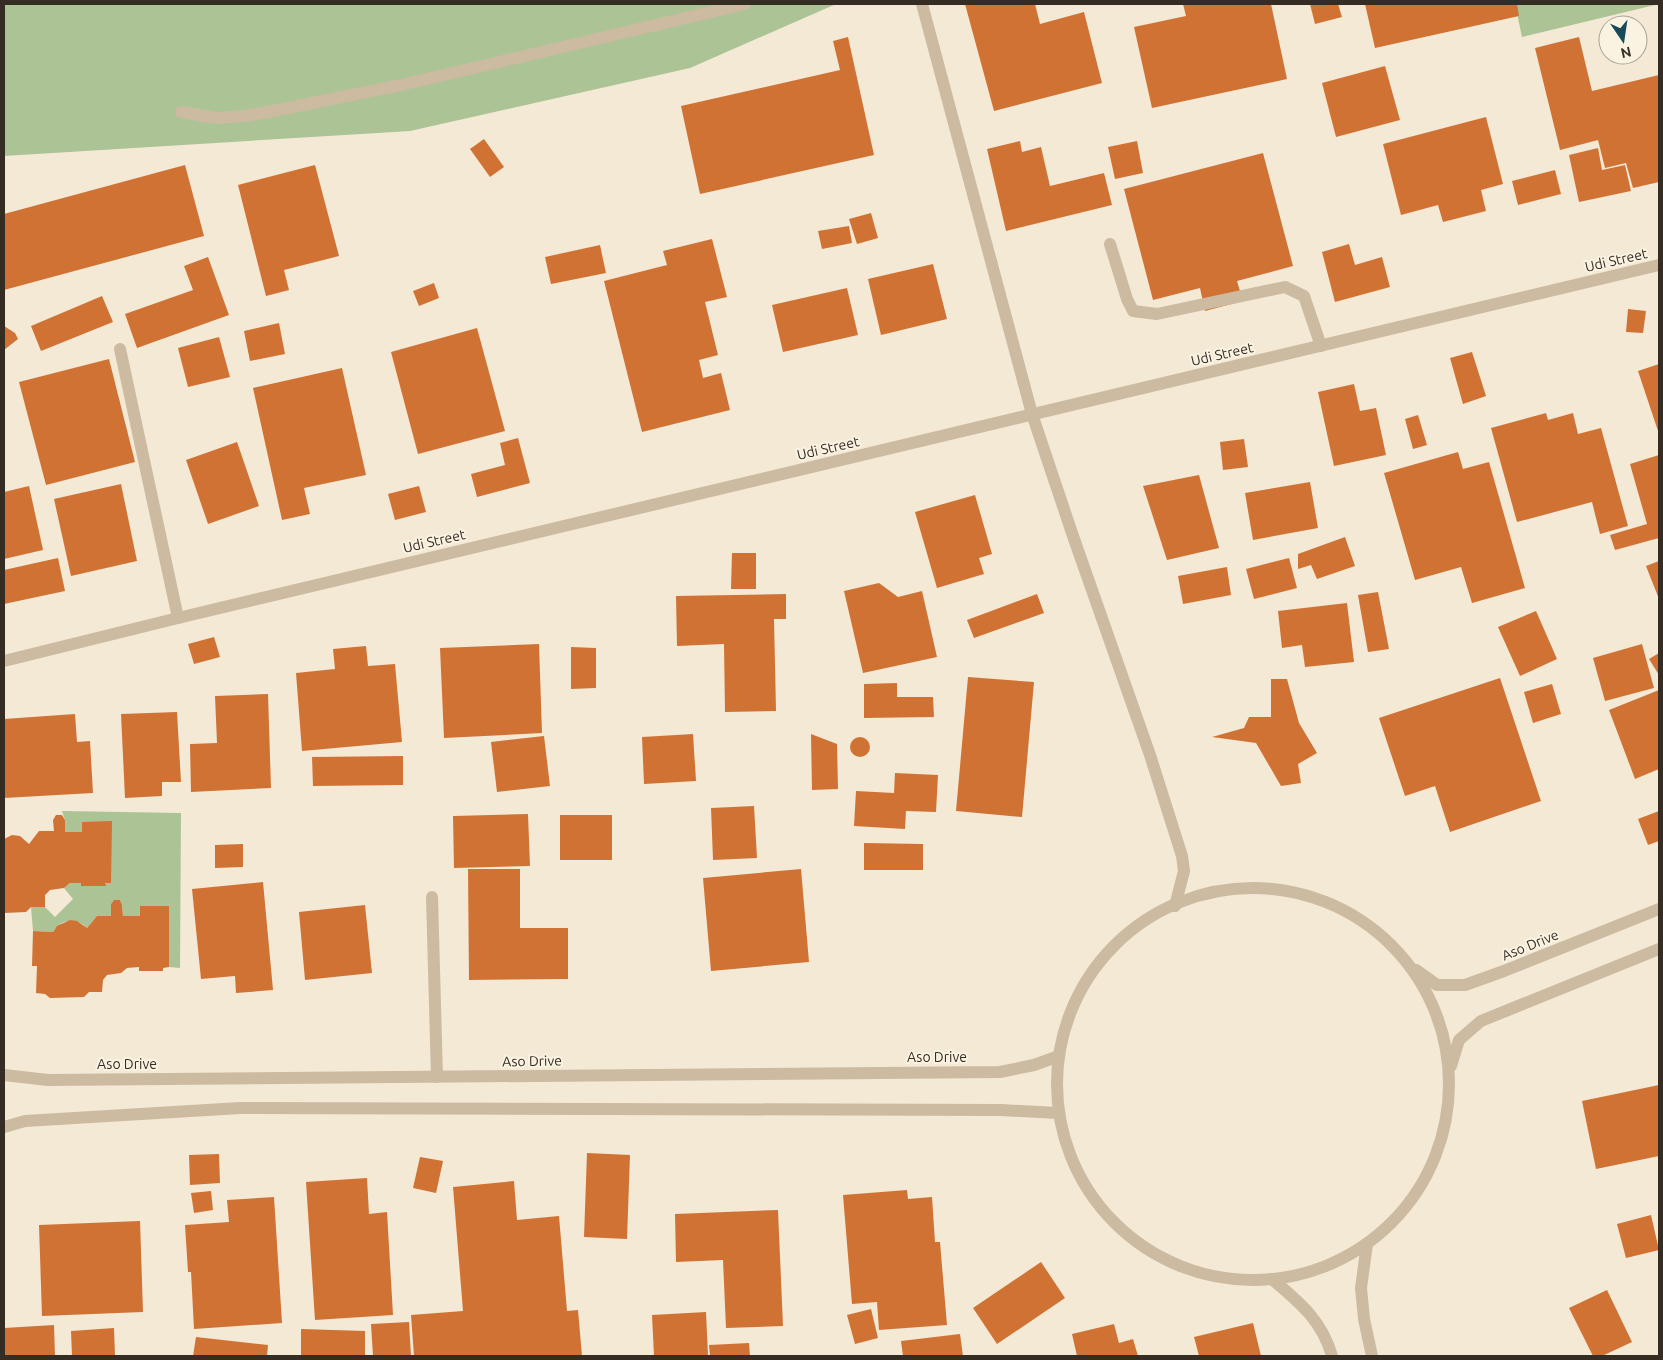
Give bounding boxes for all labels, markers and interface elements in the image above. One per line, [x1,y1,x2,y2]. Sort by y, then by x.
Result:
north arrow [1598,15,1648,65]
text: N [1619,44,1633,62]
street label: Udi Street [1583,245,1649,275]
street label: Udi Street [1189,339,1255,369]
street label: Udi Street [795,433,861,463]
street label: Udi Street [401,526,467,556]
street label: Aso Drive [1499,926,1561,964]
street label: Aso Drive [907,1049,967,1065]
street label: Aso Drive [502,1052,562,1070]
street label: Aso Drive [97,1056,157,1072]

